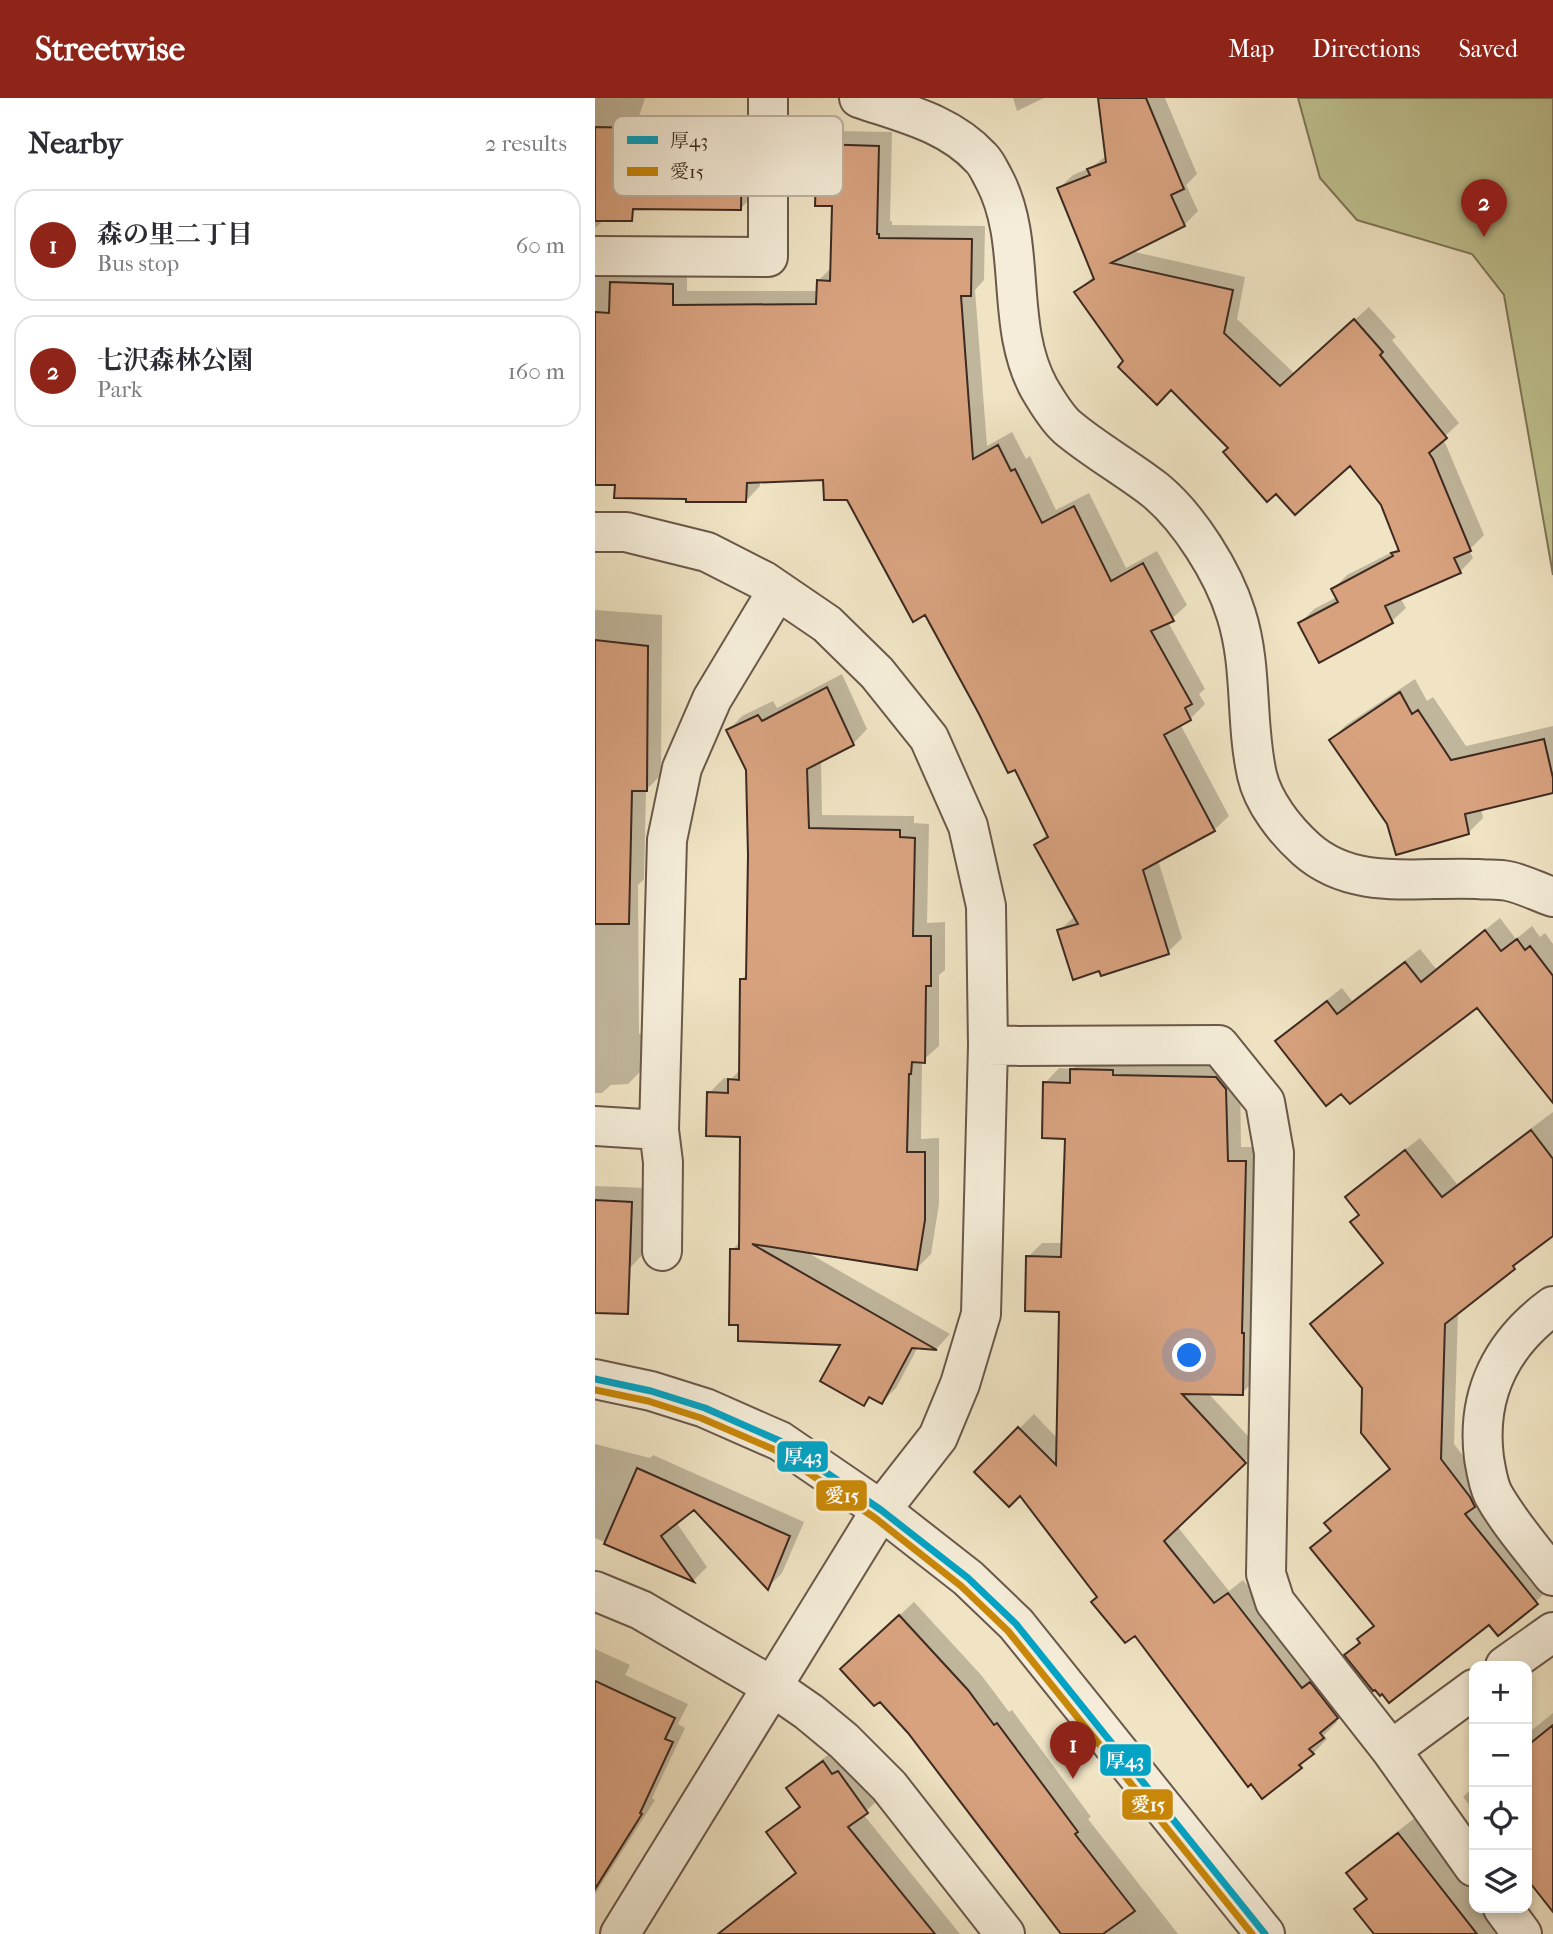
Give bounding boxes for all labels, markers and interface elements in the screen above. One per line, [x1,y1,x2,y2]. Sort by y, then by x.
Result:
text: Streetwise [35,30,185,69]
text: Map [1228,35,1274,63]
text: Directions [1312,35,1420,63]
text: Saved [1458,35,1518,63]
legend [613,116,843,196]
text: Nearby [28,126,123,161]
text: 2 results [485,130,567,157]
text: 厚43 [670,130,708,152]
text: 愛15 [670,161,704,183]
pin: 2 [1461,179,1507,237]
text: 森の里二丁目 [97,219,253,250]
text: 1 [49,232,57,259]
text: 60 m [516,232,565,259]
text: Bus stop [97,250,179,277]
text: 七沢森林公園 [97,345,253,376]
text: 2 [47,358,59,385]
text: 160 m [508,358,565,385]
text: Park [97,376,143,403]
your location [1172,1338,1206,1372]
line badge: 厚43 [776,1440,829,1473]
text: 厚43 [784,1446,822,1468]
line badge: 愛15 [815,1479,868,1512]
text: 愛15 [825,1485,859,1507]
map controls [1469,1661,1532,1913]
button: + [1469,1661,1532,1724]
pin: 1 [1050,1721,1096,1779]
button: − [1469,1724,1532,1787]
line badge: 厚43 [1099,1743,1152,1777]
text: 厚43 [1106,1750,1144,1772]
button: locate [1469,1787,1532,1850]
line badge: 愛15 [1121,1788,1174,1821]
text: 愛15 [1131,1794,1165,1816]
button: layers [1469,1850,1532,1913]

